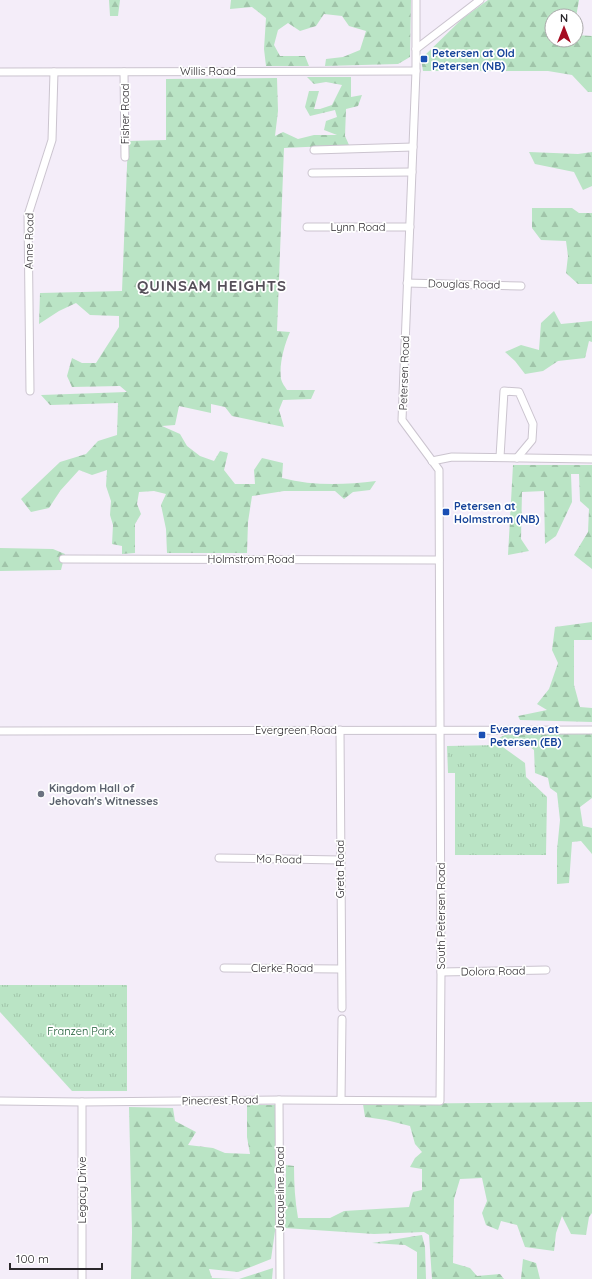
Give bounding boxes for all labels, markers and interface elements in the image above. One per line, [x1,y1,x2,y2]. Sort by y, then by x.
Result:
north arrow [544,8,584,48]
text: N [560,11,568,25]
place label: Petersen at Old Petersen (NB) [432,46,515,73]
marker: Petersen at Old Petersen (NB) [419,54,429,64]
street label: Willis Road [180,64,236,78]
street label: Fisher Road [118,84,132,144]
street label: Anne Road [22,213,36,269]
street label: Lynn Road [331,220,385,234]
district label: QUINSAM HEIGHTS [137,276,287,295]
street label: Douglas Road [428,276,500,292]
street label: Petersen Road [396,335,412,411]
place label: Petersen at Holmstrom (NB) [454,499,540,526]
marker: Petersen at Holmstrom (NB) [441,507,451,517]
street label: Holmstrom Road [208,552,294,566]
place label: Evergreen at Petersen (EB) [490,722,562,749]
street label: Evergreen Road [255,723,337,737]
marker: Evergreen at Petersen (EB) [477,730,487,740]
place label: Kingdom Hall of Jehovah's Witnesses [49,781,158,808]
marker: Kingdom Hall of Jehovah's Witnesses [36,789,46,799]
street label: Greta Road [333,840,347,898]
street label: Mo Road [256,852,302,866]
street label: South Petersen Road [434,863,448,969]
street label: Clerke Road [251,961,313,975]
street label: Dolora Road [460,963,526,979]
park label: Franzen Park [47,1024,115,1038]
street label: Pinecrest Road [182,1092,258,1108]
street label: Jacqueline Road [273,1146,287,1232]
street label: Legacy Drive [75,1157,89,1223]
scale bar [10,1245,102,1271]
text: 100 m [16,1251,49,1266]

